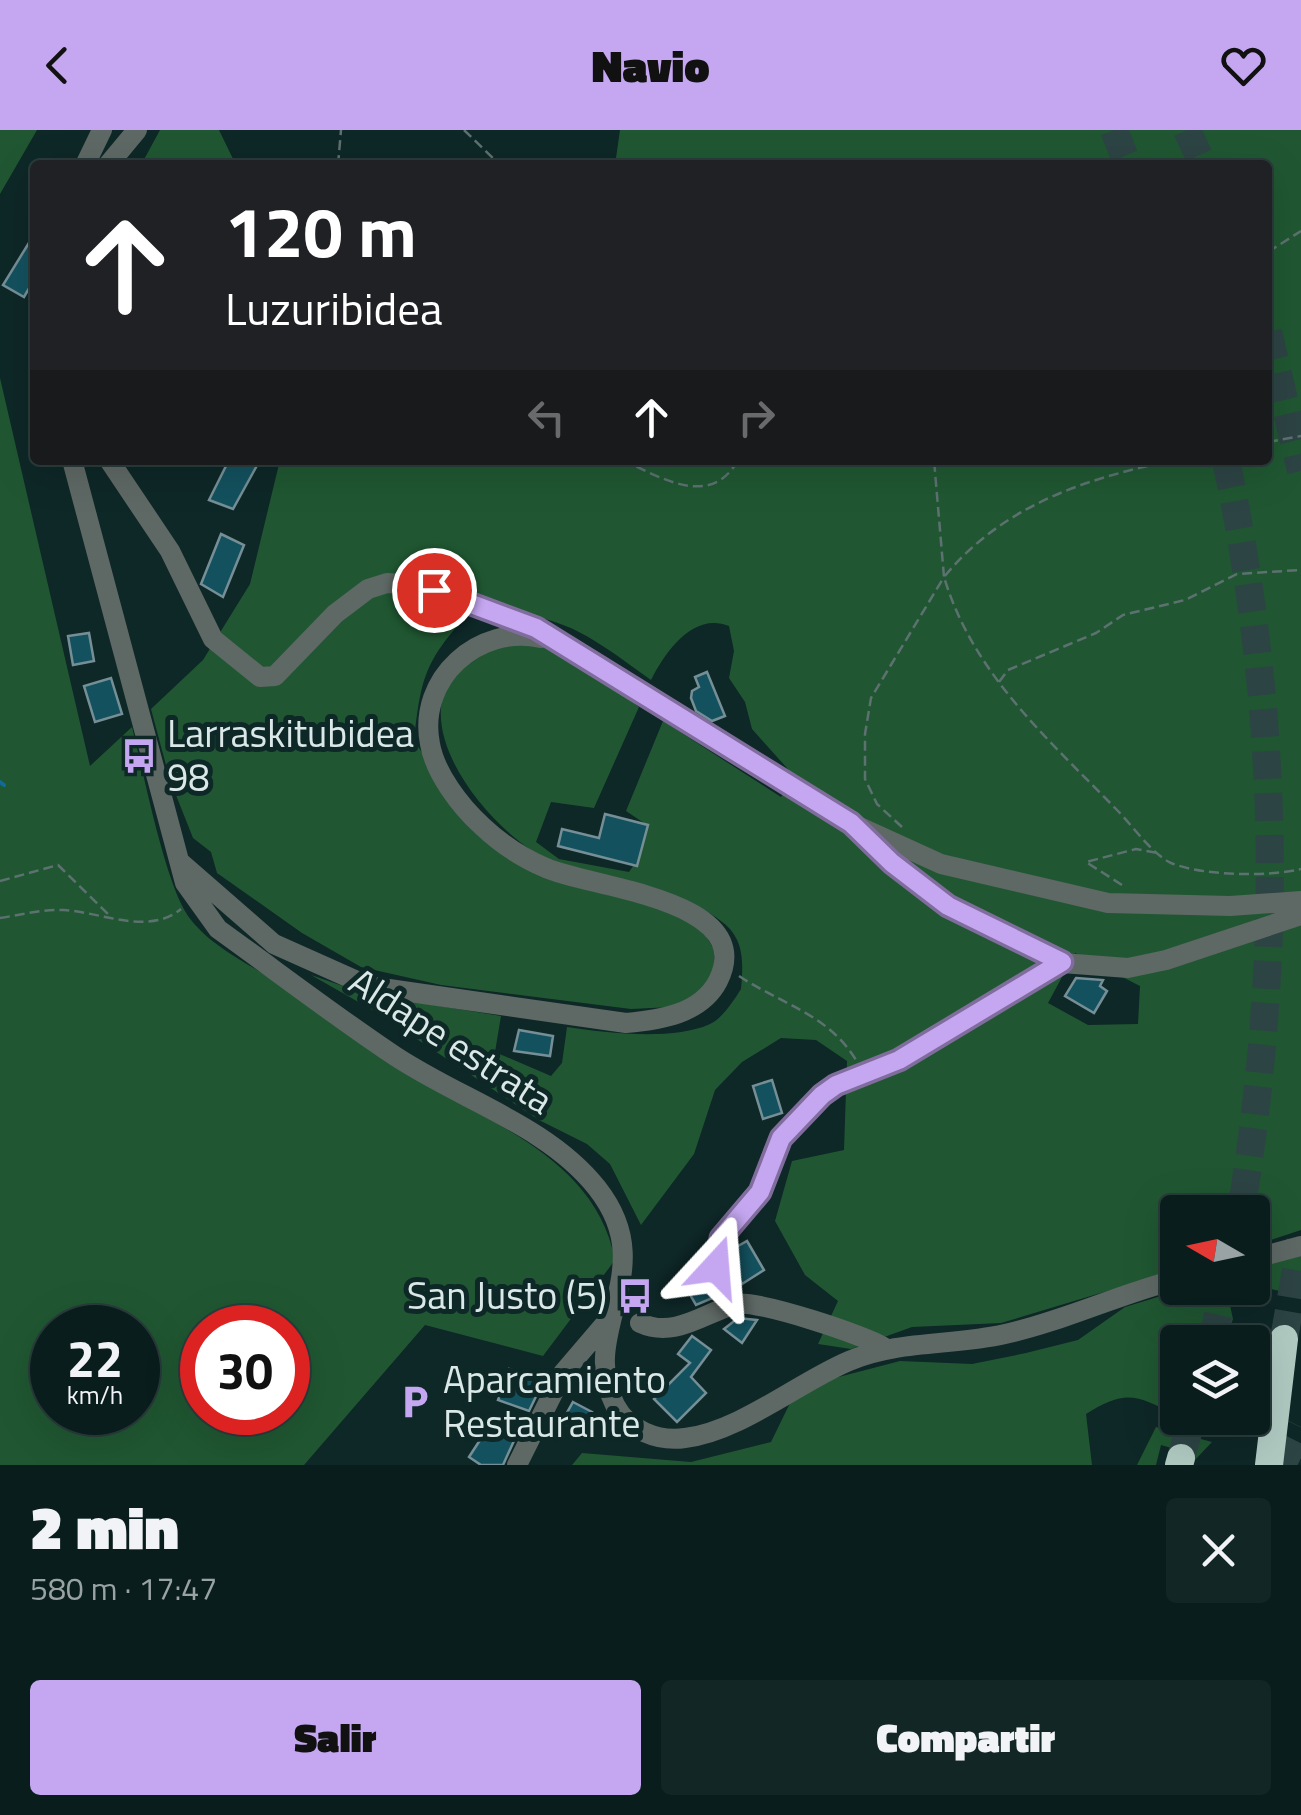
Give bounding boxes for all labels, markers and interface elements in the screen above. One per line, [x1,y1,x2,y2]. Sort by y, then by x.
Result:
text: Navio [591,31,710,99]
icon: back [30,38,85,93]
icon: heart [1216,38,1271,93]
text: 120 m [225,178,417,284]
icon: ahead [60,200,190,330]
text: Luzuribidea [225,274,443,342]
icon: left [519,390,574,445]
icon: ahead [624,390,679,445]
icon: right [729,390,784,445]
pin [392,548,477,633]
icon: arrive [407,563,462,618]
place label: Larraskitubidea 98 [167,704,414,806]
bus stop icon: Larraskitubidea 98 [120,737,158,775]
street label: Aldape estrata [338,952,565,1128]
north arrow [1160,1195,1270,1305]
map controls [1160,1195,1270,1435]
position arrow [664,1215,768,1319]
place label: San Justo (5) [407,1266,607,1324]
bus stop icon: San Justo (5) [616,1277,654,1315]
speed limit sign: 30 [180,1305,310,1435]
text: 22 [67,1320,123,1396]
button: layers [1160,1325,1270,1435]
place label: Aparcamiento Restaurante [443,1350,666,1452]
text: km/h [67,1376,123,1414]
parking icon: Aparcamiento Restaurante [396,1383,434,1421]
text: 2 min [30,1481,179,1572]
button: close [1166,1498,1271,1603]
text: 580 m · 17:47 [30,1564,217,1612]
button: Salir [30,1680,641,1795]
button: Compartir [661,1680,1271,1795]

